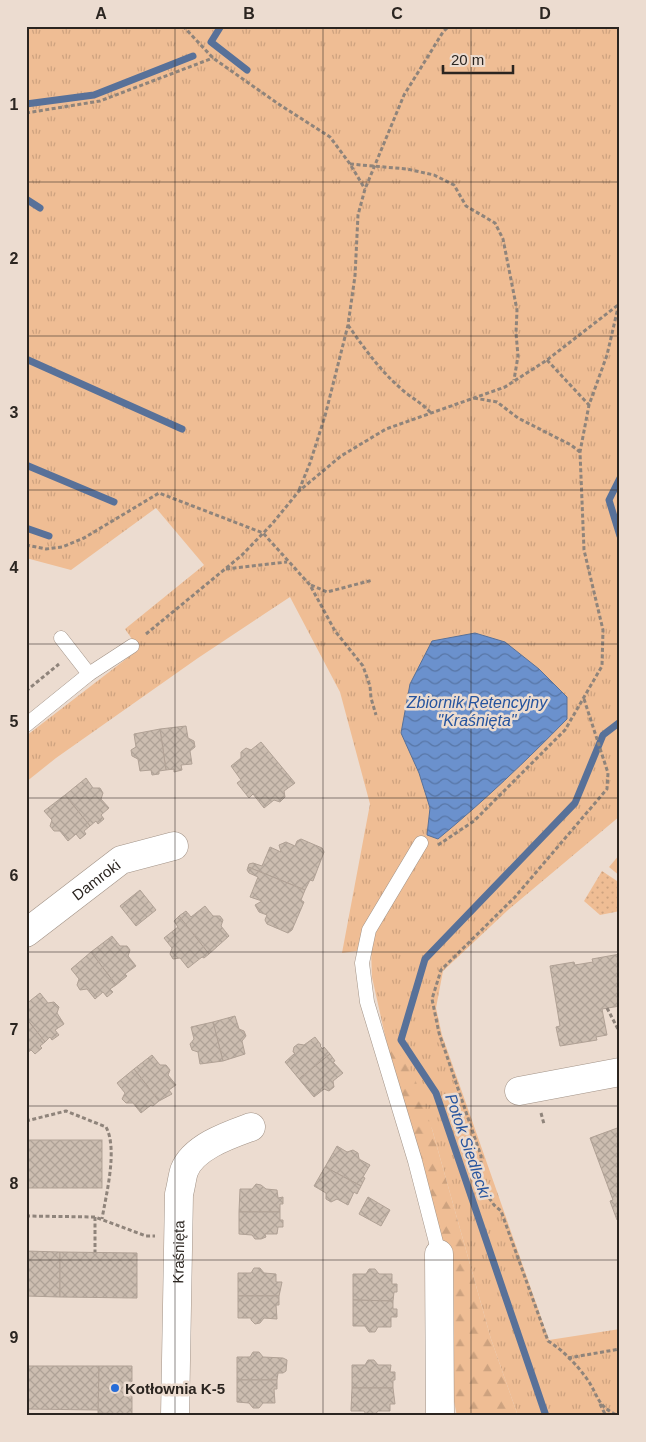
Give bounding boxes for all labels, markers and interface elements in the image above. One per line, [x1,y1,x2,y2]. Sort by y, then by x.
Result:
text: A [95,5,107,22]
text: B [243,5,255,22]
text: C [391,5,403,22]
text: D [539,5,551,22]
scale bar [443,42,514,74]
text: 20 m [451,51,484,68]
text: 1 [10,96,19,113]
text: 2 [10,250,19,267]
text: 3 [10,404,19,421]
text: 4 [10,559,19,576]
water label: Zbiornik Retencyjny "Kraśnięta" [406,694,548,729]
text: 5 [10,713,19,730]
street label: Damroki [68,856,123,903]
text: 6 [10,867,19,884]
text: 7 [10,1021,19,1038]
water label: Potok Siedlecki [442,1092,494,1201]
text: 8 [10,1175,19,1192]
street label: Kraśnięta [169,1220,187,1284]
text: 9 [10,1329,19,1346]
place label: Kotłownia K-5 [125,1380,225,1397]
marker: Kotłownia K-5 [109,1382,121,1394]

